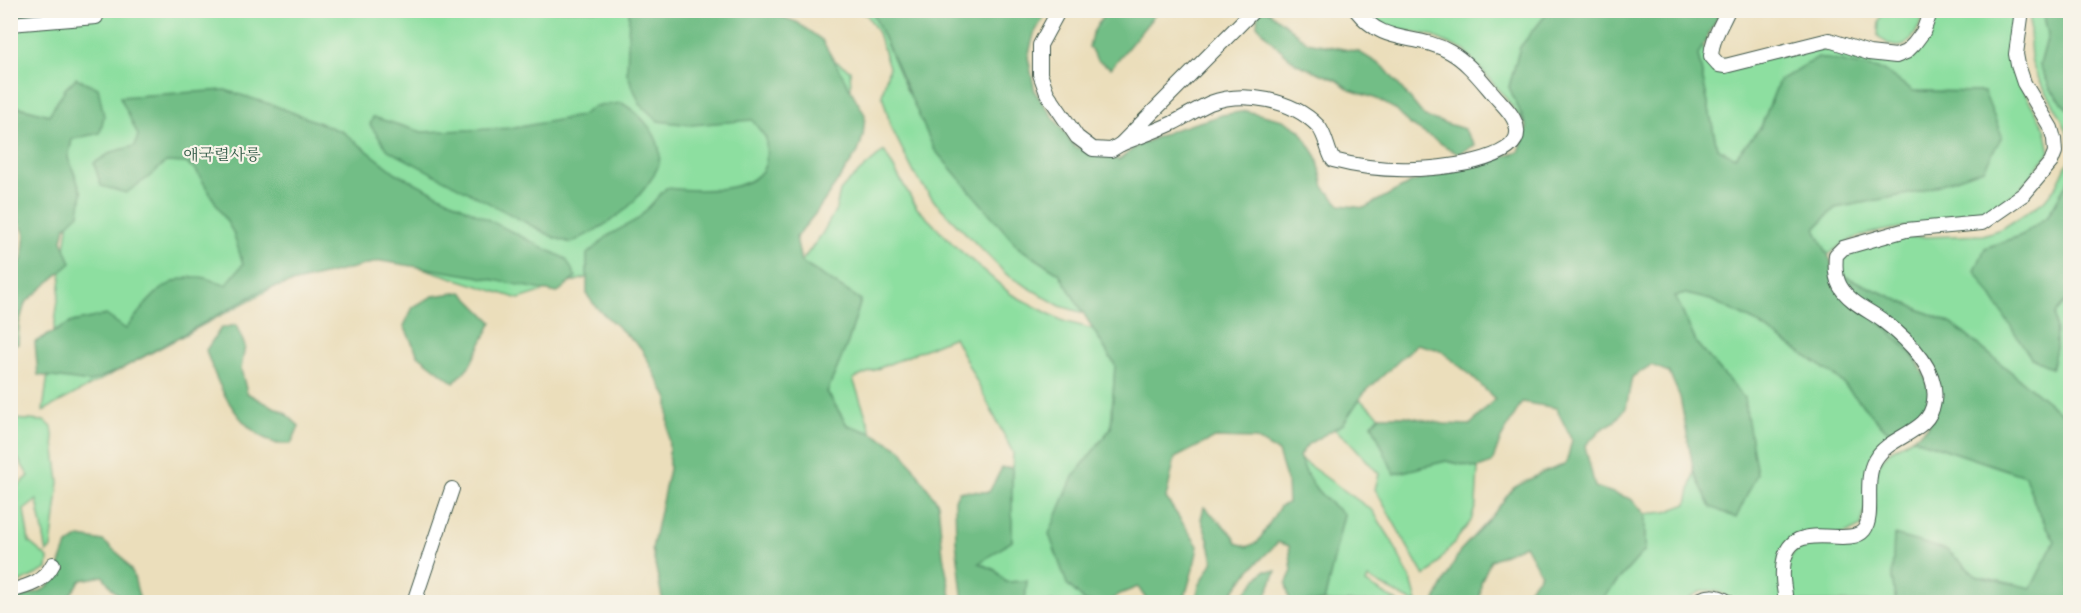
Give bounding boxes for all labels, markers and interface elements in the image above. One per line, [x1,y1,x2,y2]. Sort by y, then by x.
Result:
park label: 애국렬사릉 [183,147,261,164]

